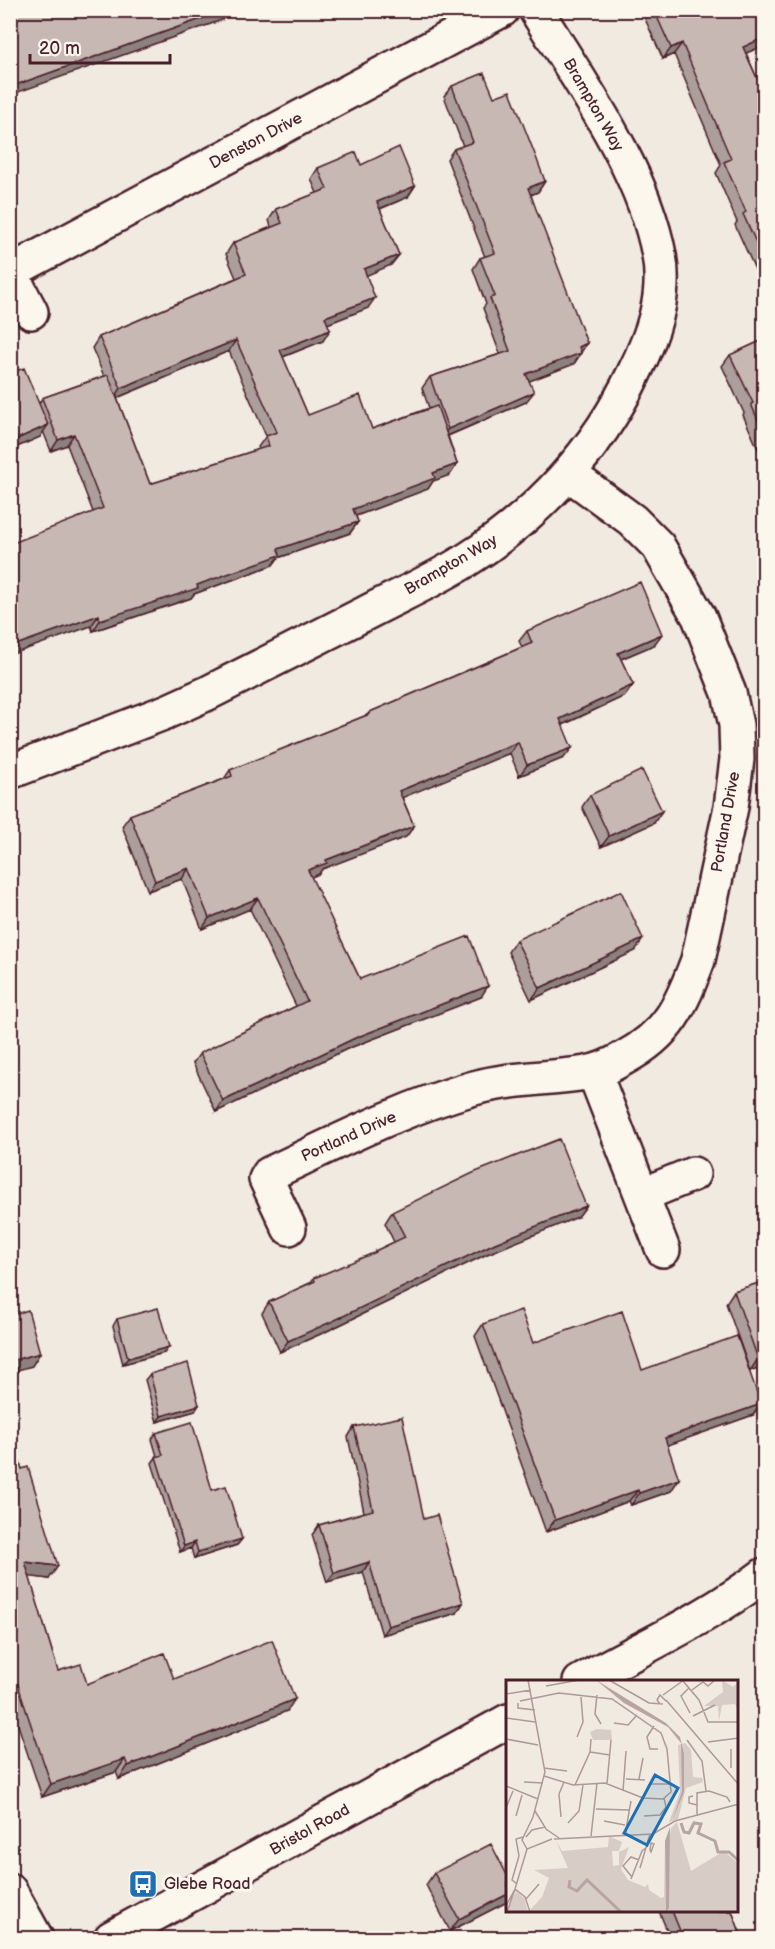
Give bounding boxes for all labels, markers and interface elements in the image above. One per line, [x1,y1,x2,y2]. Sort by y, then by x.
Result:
scale bar [30,27,170,65]
text: 20 m [39,38,80,59]
street label: Brampton Way [559,55,628,155]
street label: Denston Drive [206,108,306,173]
street label: Brampton Way [401,530,501,599]
street label: Portland Drive [708,770,744,874]
street label: Portland Drive [299,1107,400,1166]
inset map [506,1680,739,1913]
street label: Bristol Road [267,1800,353,1860]
bus stop icon: Glebe Road [127,1868,159,1900]
place label: Glebe Road [164,1875,250,1894]

